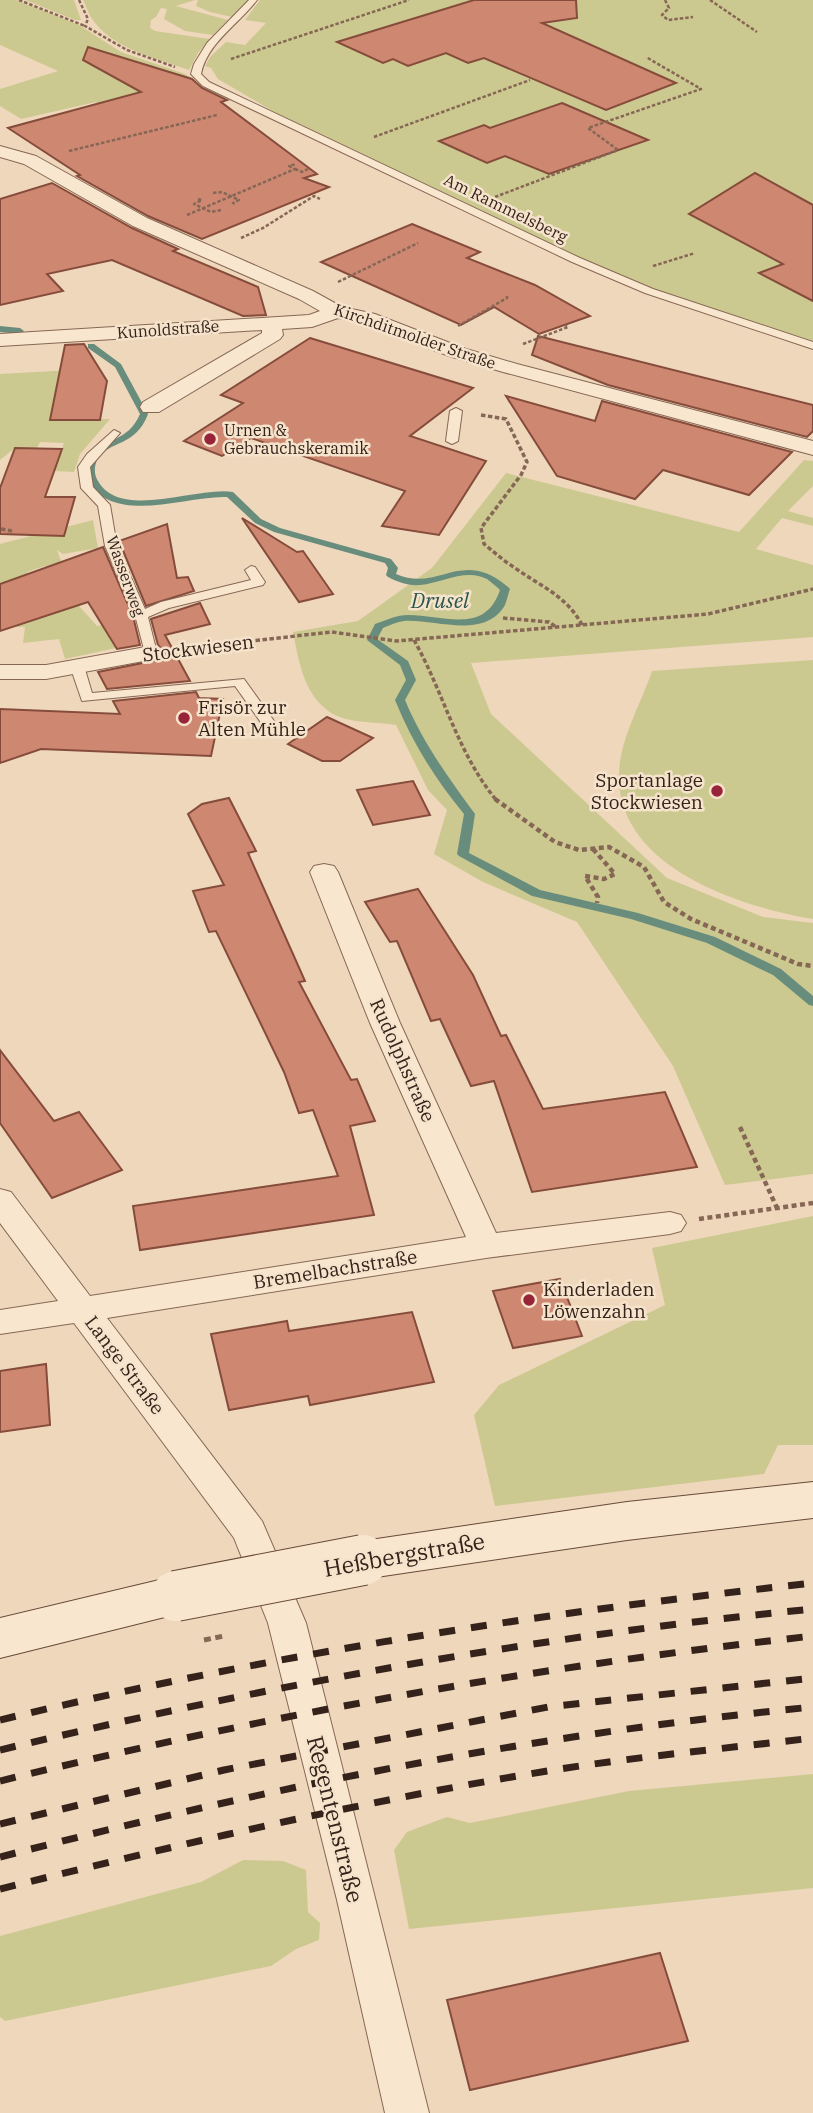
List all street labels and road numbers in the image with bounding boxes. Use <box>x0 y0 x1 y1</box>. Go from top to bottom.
street label: Am Rammelsberg <box>441 169 571 247</box>
street label: Kirchditmolder Straße <box>331 299 499 373</box>
street label: Kunoldstraße <box>116 315 220 343</box>
street label: Wasserweg <box>102 533 150 619</box>
street label: Stockwiesen <box>141 629 255 667</box>
street label: Rudolphstraße <box>365 994 441 1126</box>
street label: Bremelbachstraße <box>251 1244 419 1294</box>
street label: Lange Straße <box>80 1311 170 1419</box>
street label: Heßbergstraße <box>321 1525 487 1583</box>
street label: Regentenstraße <box>301 1732 371 1906</box>

